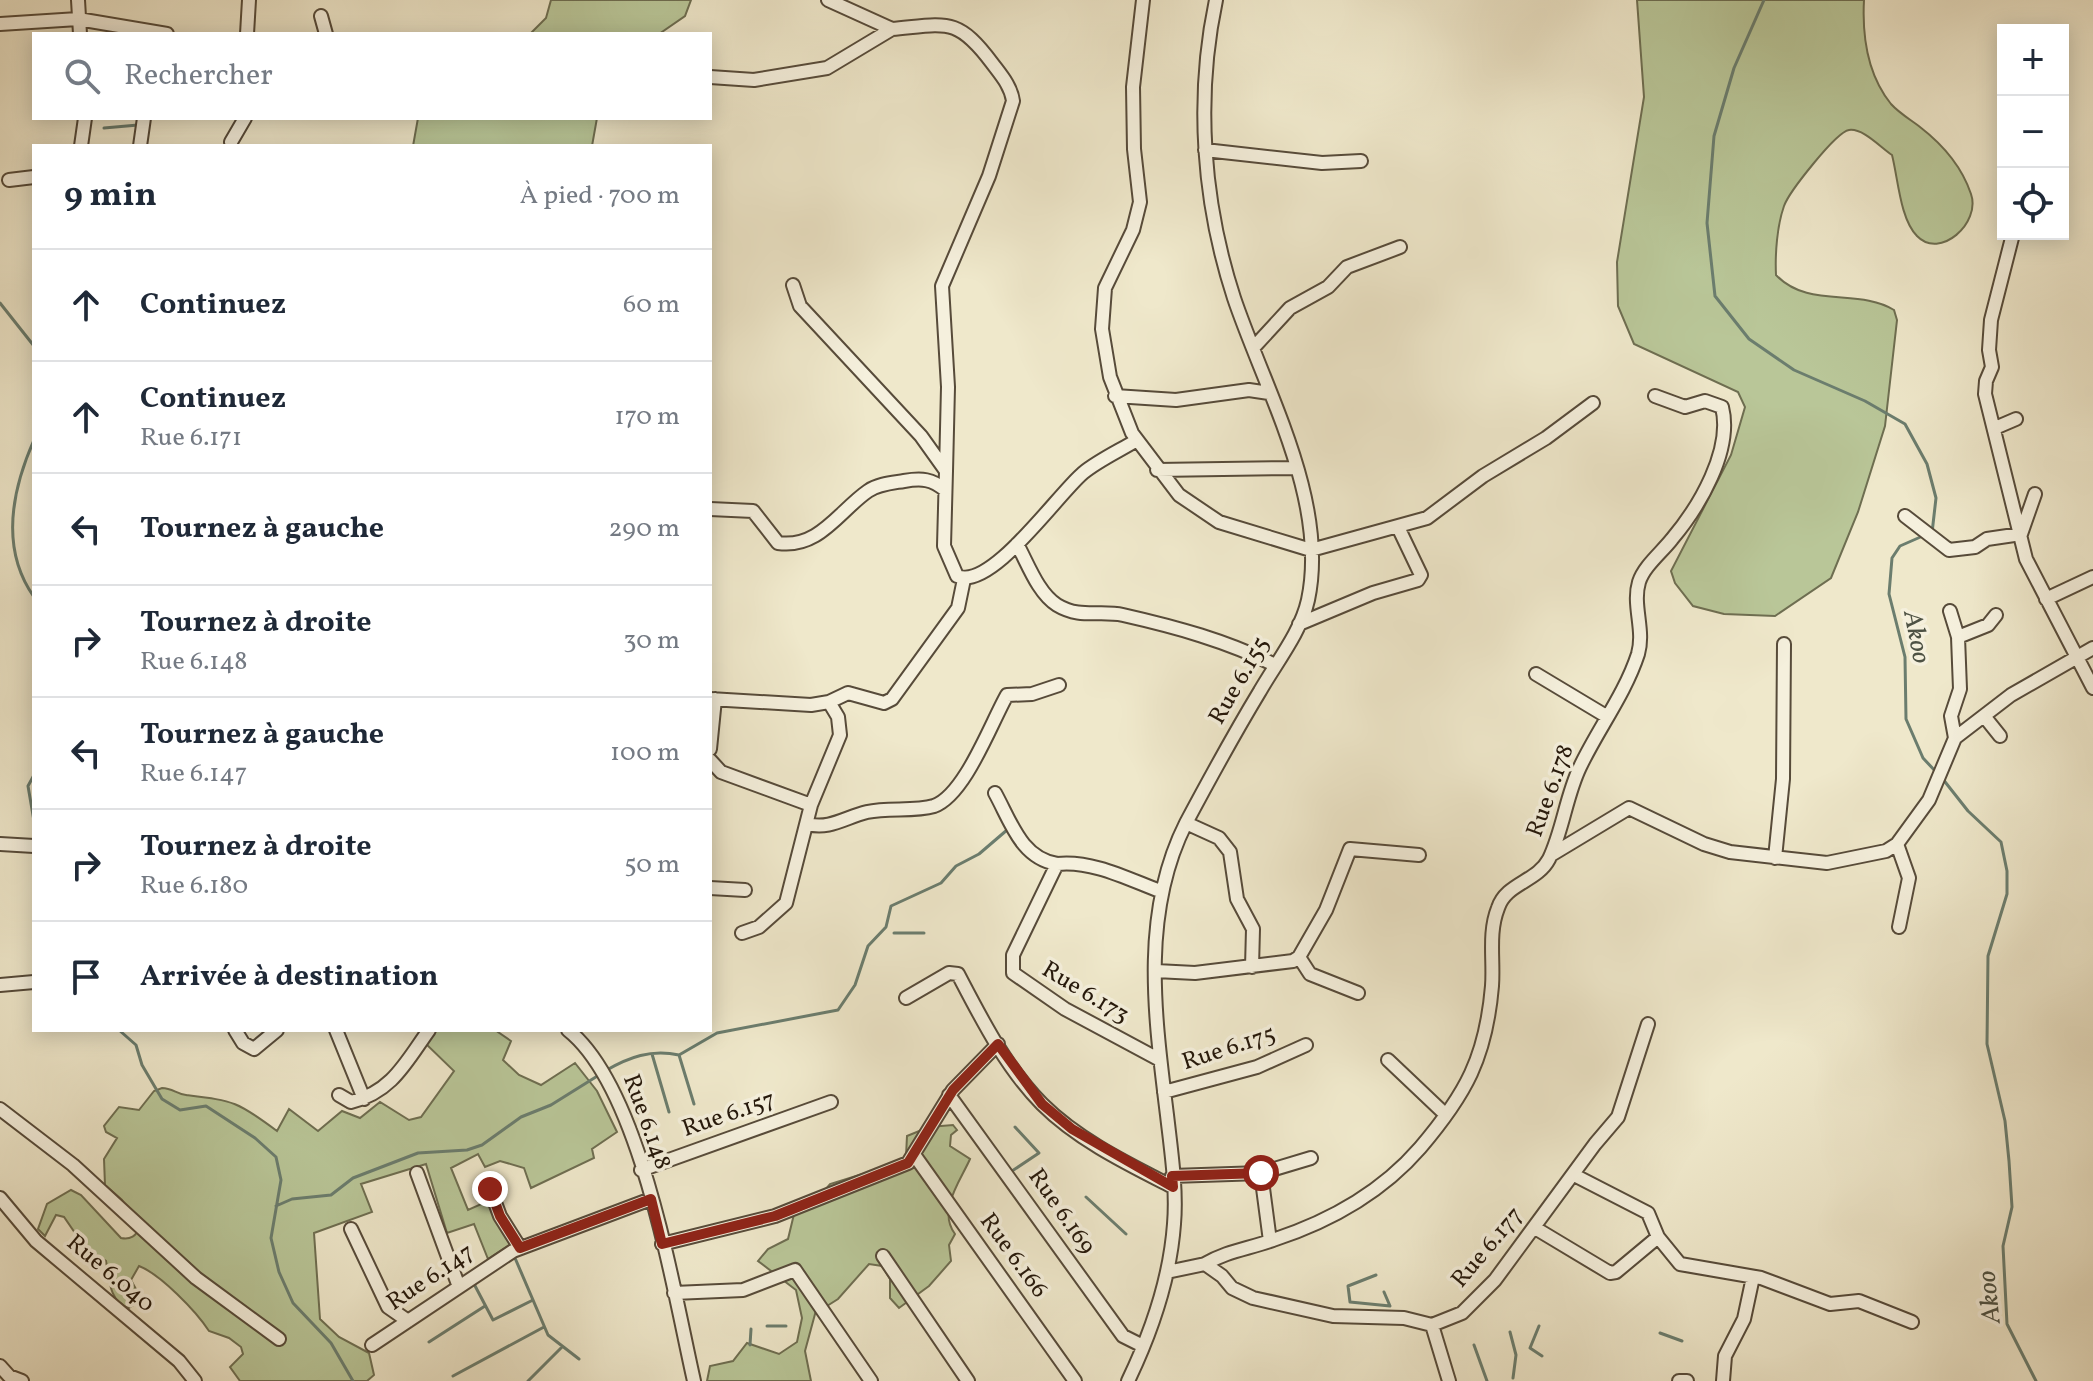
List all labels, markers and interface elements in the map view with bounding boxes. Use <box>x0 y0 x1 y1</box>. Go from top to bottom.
map controls <box>1997 24 2069 240</box>
button: + <box>1997 24 2069 96</box>
search box <box>32 32 712 120</box>
icon: search <box>60 54 104 98</box>
text: Rechercher <box>124 55 273 97</box>
button: − <box>1997 96 2069 168</box>
button: locate <box>1997 168 2069 240</box>
text: 9 min <box>64 173 157 220</box>
text: À pied · 700 m <box>520 178 680 214</box>
icon: ahead <box>64 283 108 327</box>
text: Continuez <box>140 284 286 326</box>
text: 60 m <box>623 287 680 323</box>
text: Continuez <box>140 378 286 420</box>
icon: ahead <box>64 395 108 439</box>
text: 170 m <box>615 399 680 435</box>
text: Rue 6.171 <box>140 420 242 456</box>
icon: left <box>64 507 108 551</box>
text: Tournez à gauche <box>140 508 384 550</box>
text: 290 m <box>608 511 680 547</box>
text: Tournez à droite <box>140 602 372 644</box>
water label: Akoo <box>1893 607 1939 667</box>
icon: right <box>64 619 108 663</box>
text: 30 m <box>623 623 680 659</box>
street label: Rue 6.155 <box>1201 631 1279 731</box>
text: Rue 6.148 <box>140 644 248 680</box>
text: Tournez à gauche <box>140 714 384 756</box>
icon: left <box>64 731 108 775</box>
text: 100 m <box>610 735 680 771</box>
street label: Rue 6.178 <box>1519 740 1583 842</box>
text: Rue 6.147 <box>140 756 247 792</box>
text: Tournez à droite <box>140 826 372 868</box>
icon: right <box>64 843 108 887</box>
text: 50 m <box>624 847 680 883</box>
text: Rue 6.180 <box>140 868 248 904</box>
street label: Rue 6.173 <box>1035 954 1135 1032</box>
icon: arrive <box>64 955 108 999</box>
text: Arrivée à destination <box>140 956 439 998</box>
street label: Rue 6.175 <box>1178 1018 1280 1080</box>
street label: Rue 6.148 <box>613 1070 679 1174</box>
street label: Rue 6.157 <box>678 1083 780 1147</box>
route start <box>1243 1155 1279 1191</box>
street label: Rue 6.169 <box>1019 1162 1103 1262</box>
route end <box>472 1171 508 1207</box>
street label: Rue 6.177 <box>1444 1200 1532 1296</box>
street label: Rue 6.166 <box>971 1207 1055 1305</box>
street label: Rue 6.040 <box>58 1227 162 1321</box>
street label: Rue 6.147 <box>380 1236 482 1320</box>
water label: Akoo <box>1969 1269 2011 1326</box>

